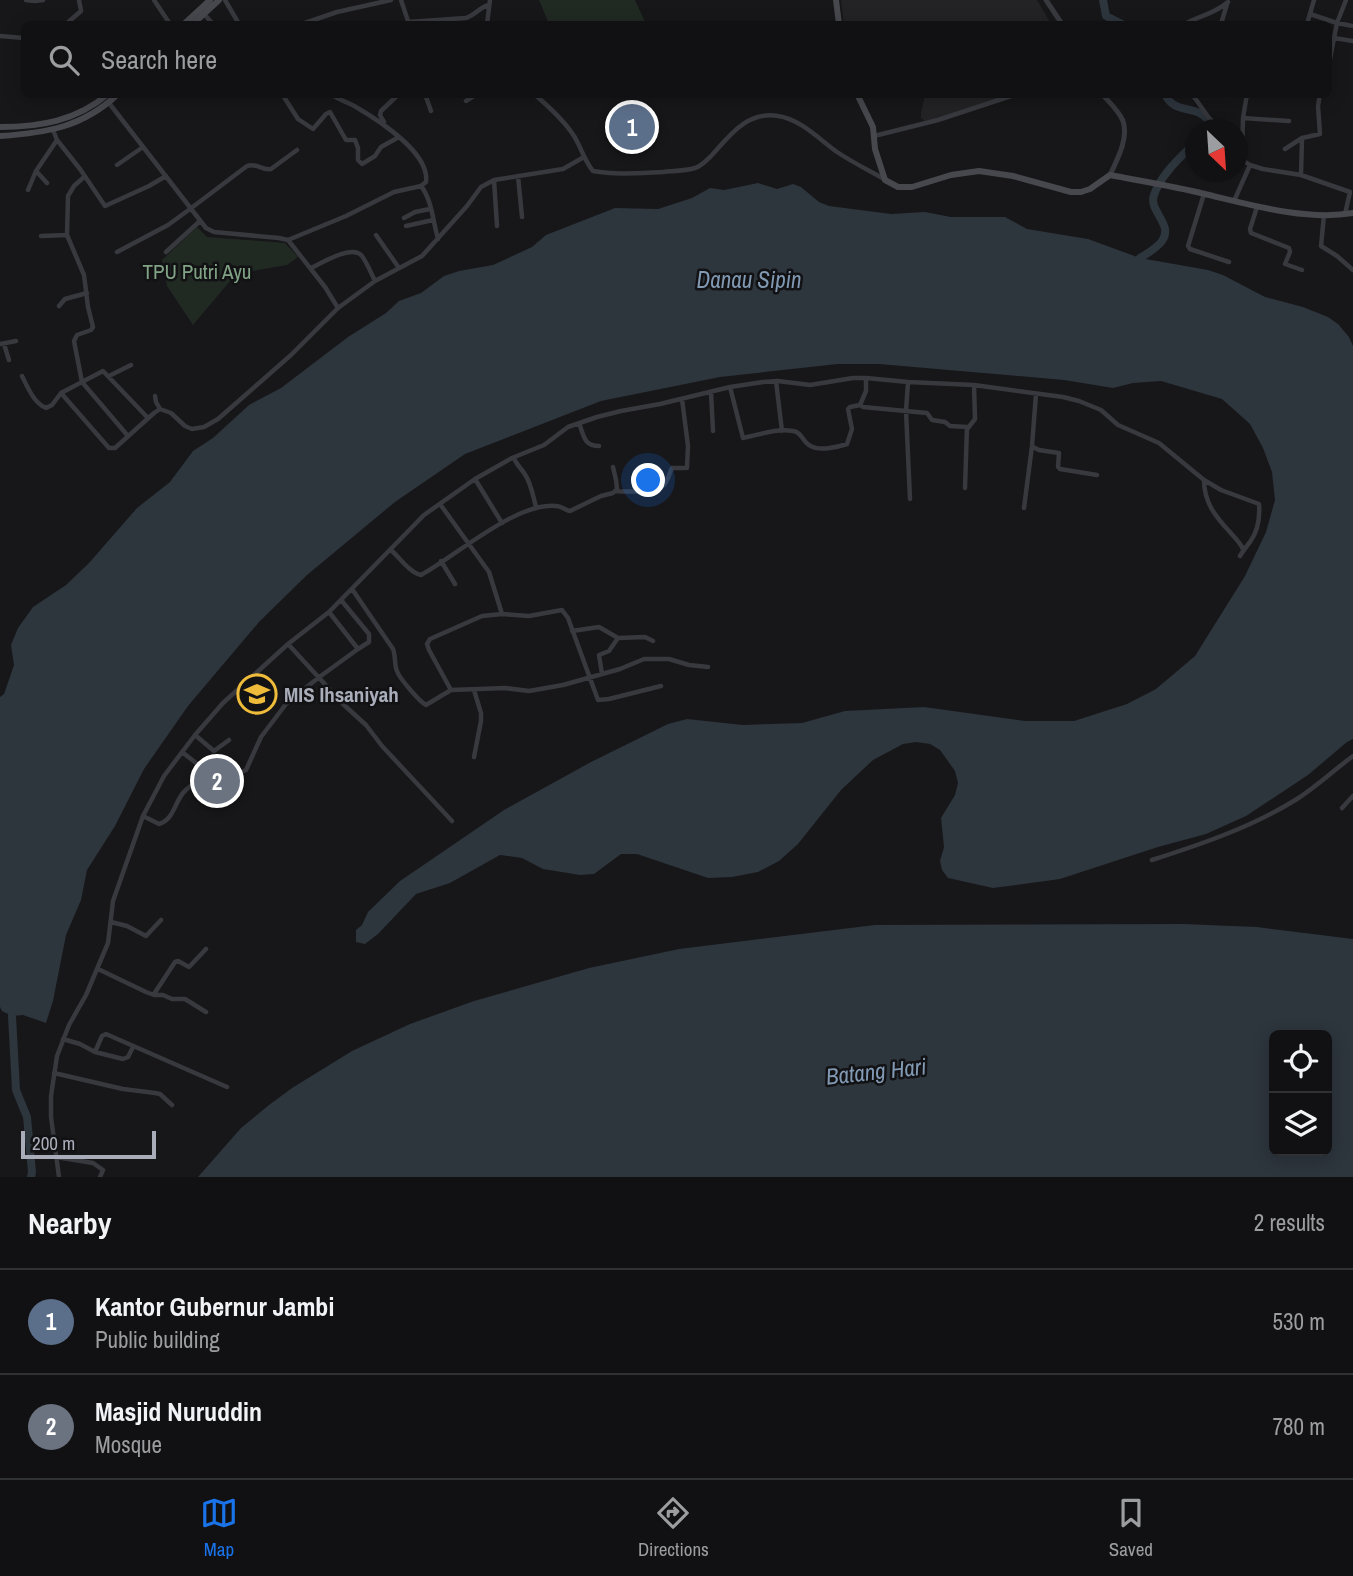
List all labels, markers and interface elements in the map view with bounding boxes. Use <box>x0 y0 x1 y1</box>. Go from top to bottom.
search box <box>21 21 1332 98</box>
icon: search <box>45 41 83 79</box>
text: Search here <box>101 42 217 77</box>
pin: 1 <box>609 101 655 153</box>
north arrow <box>1185 119 1248 182</box>
park label: TPU Putri Ayu <box>143 257 251 286</box>
water label: Danau Sipin <box>697 264 801 295</box>
your location <box>631 463 665 497</box>
school or university icon: MIS Ihsaniyah <box>236 673 278 715</box>
place label: MIS Ihsaniyah <box>284 680 399 709</box>
pin: 2 <box>194 755 240 807</box>
map controls <box>1269 1030 1332 1156</box>
button: locate <box>1269 1030 1332 1093</box>
water label: Batang Hari <box>824 1050 928 1092</box>
button: layers <box>1269 1093 1332 1156</box>
scale bar <box>21 1128 156 1160</box>
text: 200 m <box>32 1130 75 1156</box>
text: Nearby <box>28 1203 111 1243</box>
text: 2 results <box>1254 1207 1325 1238</box>
text: Kantor Gubernur Jambi <box>95 1289 334 1324</box>
text: 1 <box>46 1306 56 1337</box>
text: 530 m <box>1273 1306 1325 1337</box>
text: Public building <box>95 1324 220 1355</box>
text: Masjid Nuruddin <box>95 1394 262 1429</box>
text: 2 <box>46 1411 56 1442</box>
text: 780 m <box>1273 1411 1325 1442</box>
text: Mosque <box>95 1429 162 1460</box>
tab: Map <box>200 1494 238 1562</box>
tab: Directions <box>638 1494 709 1562</box>
tab: Saved <box>1109 1494 1153 1562</box>

